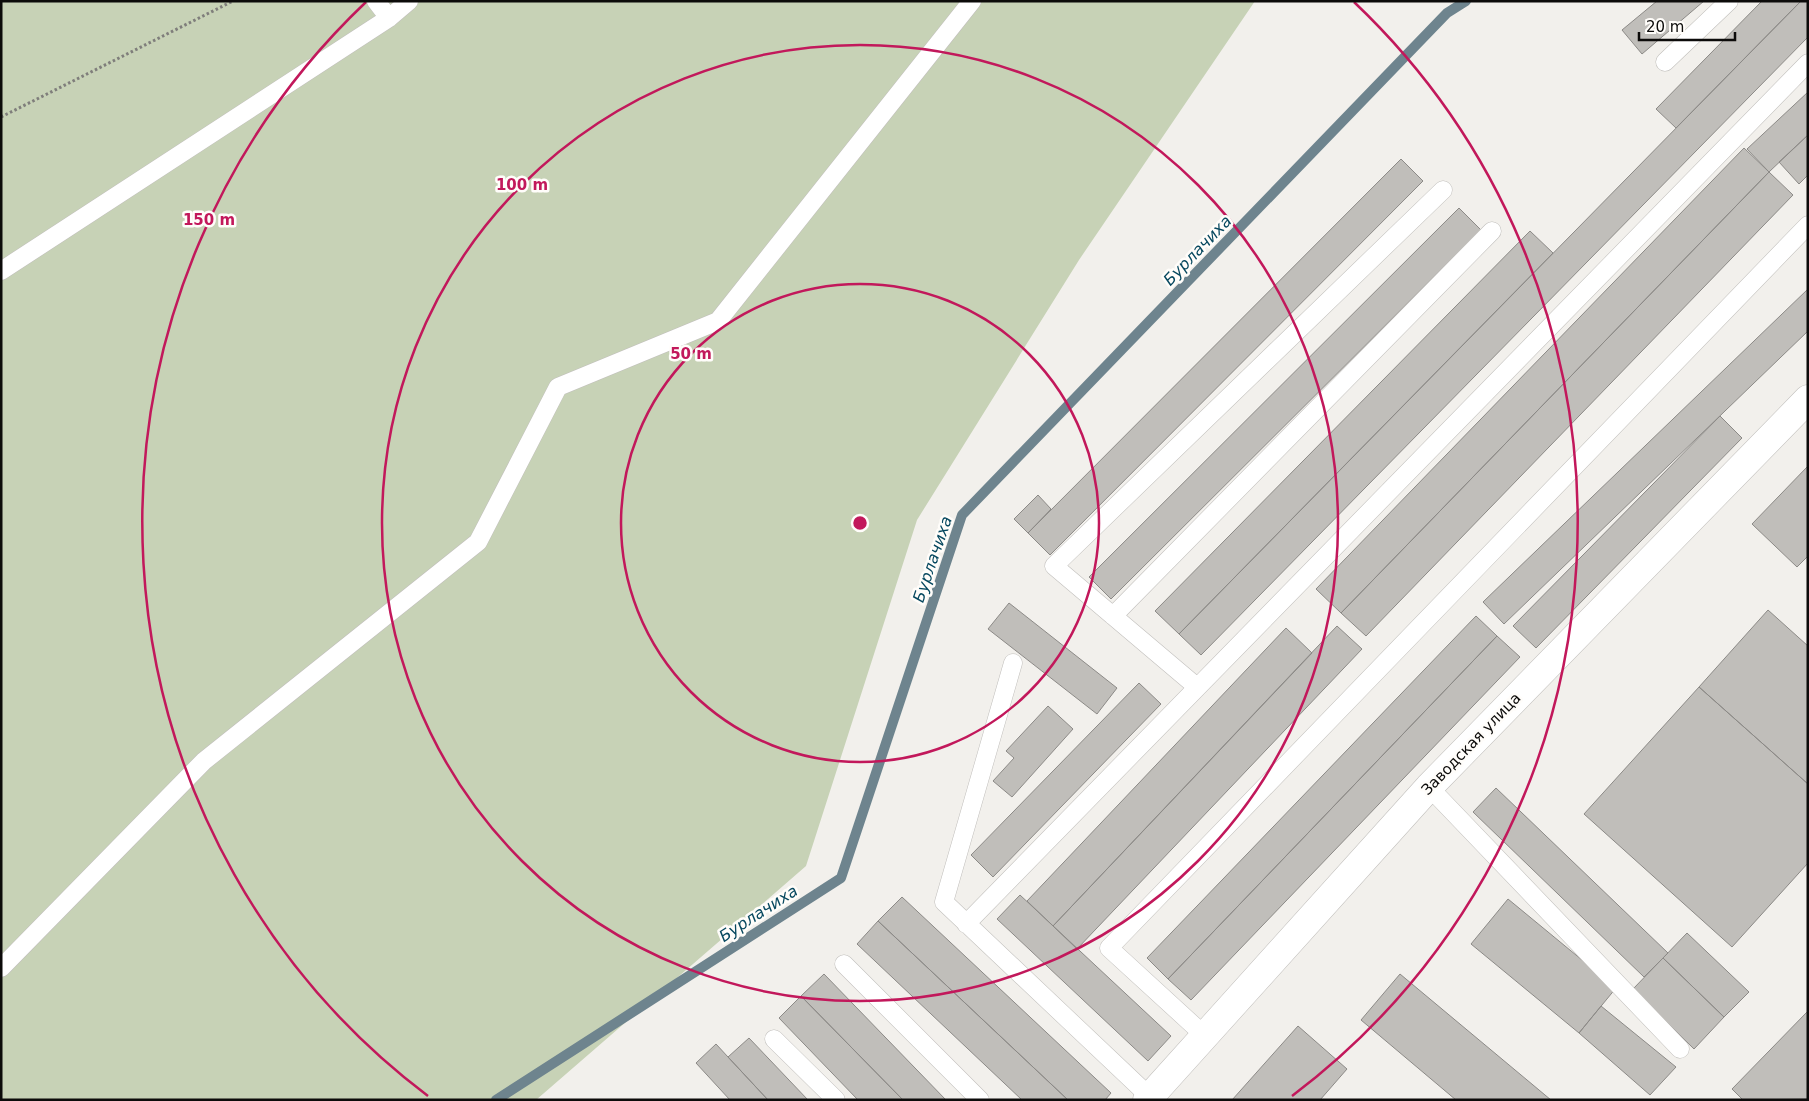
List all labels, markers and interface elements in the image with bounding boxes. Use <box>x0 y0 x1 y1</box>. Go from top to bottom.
scale bar <box>1639 10 1735 42</box>
text: 20 m <box>1646 18 1684 36</box>
text: 100 m <box>496 176 548 194</box>
text: 150 m <box>183 211 235 229</box>
water label: Бурлачиха <box>1159 211 1235 289</box>
text: 50 m <box>670 345 712 363</box>
centre of rings <box>851 514 869 532</box>
water label: Бурлачиха <box>909 514 956 605</box>
street label: Заводская улица <box>1418 689 1524 799</box>
water label: Бурлачиха <box>715 881 801 946</box>

